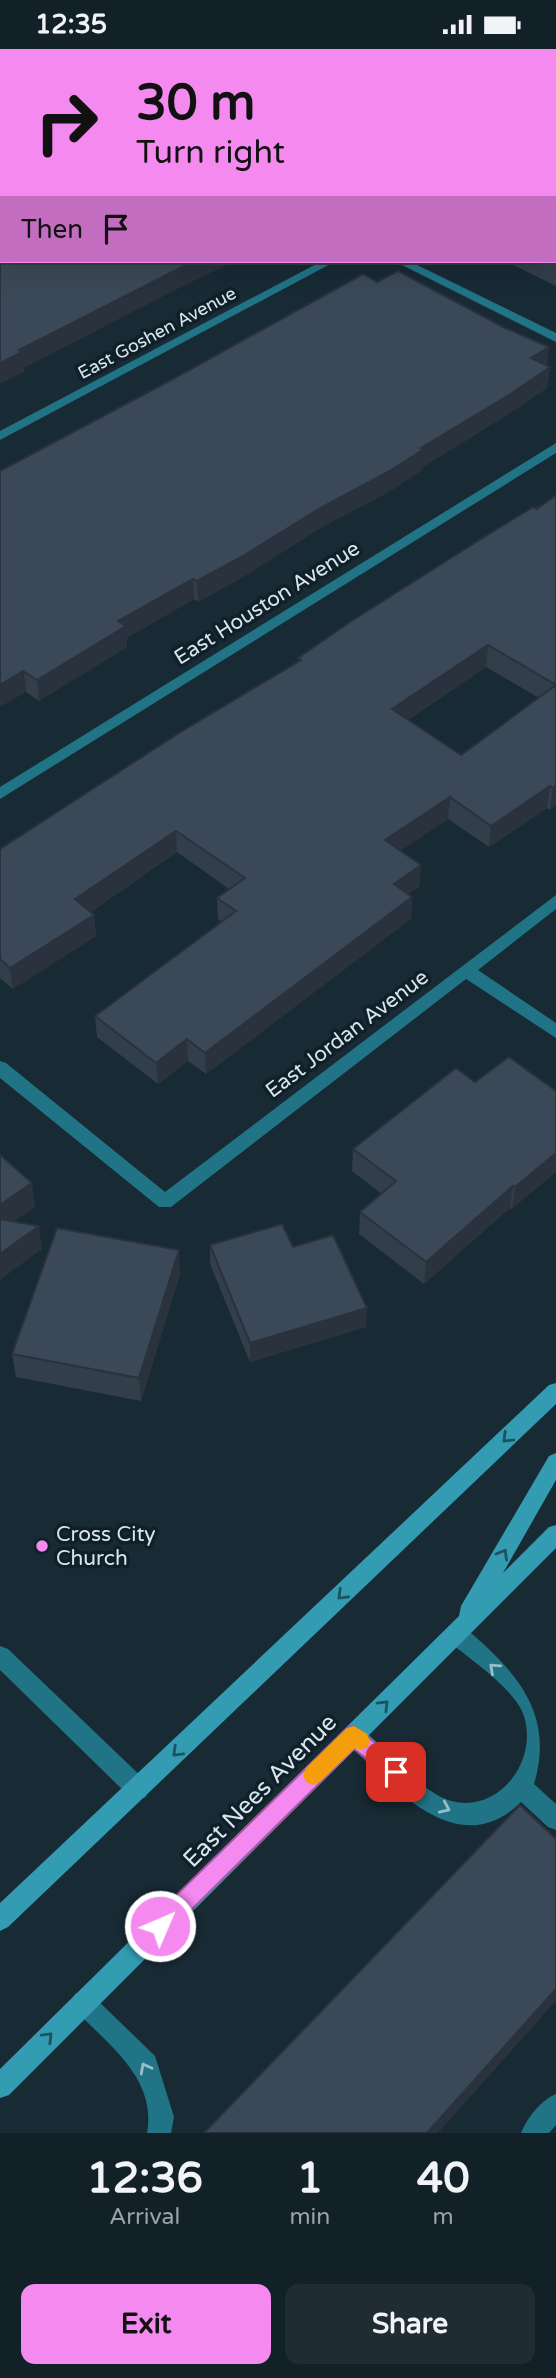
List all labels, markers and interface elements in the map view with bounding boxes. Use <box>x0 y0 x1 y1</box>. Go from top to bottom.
text: 12:35 <box>35 9 107 40</box>
text: 30 m <box>136 74 255 133</box>
icon: right <box>21 77 112 168</box>
text: Turn right <box>136 134 285 172</box>
icon: arrive <box>97 210 135 248</box>
text: Then <box>21 214 83 245</box>
street label: East Goshen Avenue <box>74 282 240 384</box>
street label: East Houston Avenue <box>170 536 364 670</box>
street label: East Jordan Avenue <box>261 965 433 1103</box>
one-way arrow <box>502 1429 515 1442</box>
place label: Cross City Church <box>56 1522 156 1571</box>
marker: Cross City Church <box>34 1538 50 1554</box>
one-way arrow <box>494 1548 507 1561</box>
one-way arrow <box>337 1586 350 1599</box>
one-way arrow <box>489 1664 502 1676</box>
one-way arrow <box>376 1701 389 1714</box>
street label: East Nees Avenue <box>177 1708 343 1874</box>
pin <box>366 1742 426 1802</box>
one-way arrow <box>172 1743 185 1756</box>
icon: arrive <box>377 1753 415 1791</box>
one-way arrow <box>438 1800 450 1814</box>
position arrow <box>123 1889 197 1963</box>
one-way arrow <box>39 2032 52 2045</box>
one-way arrow <box>140 2063 153 2076</box>
text: 12:36 <box>86 2153 203 2204</box>
text: 1 <box>297 2153 323 2204</box>
text: 40 <box>417 2153 470 2204</box>
text: Arrival <box>109 2203 180 2231</box>
text: min <box>289 2203 330 2231</box>
text: m <box>433 2203 454 2231</box>
button: Exit <box>21 2284 271 2364</box>
button: Share <box>285 2284 535 2364</box>

